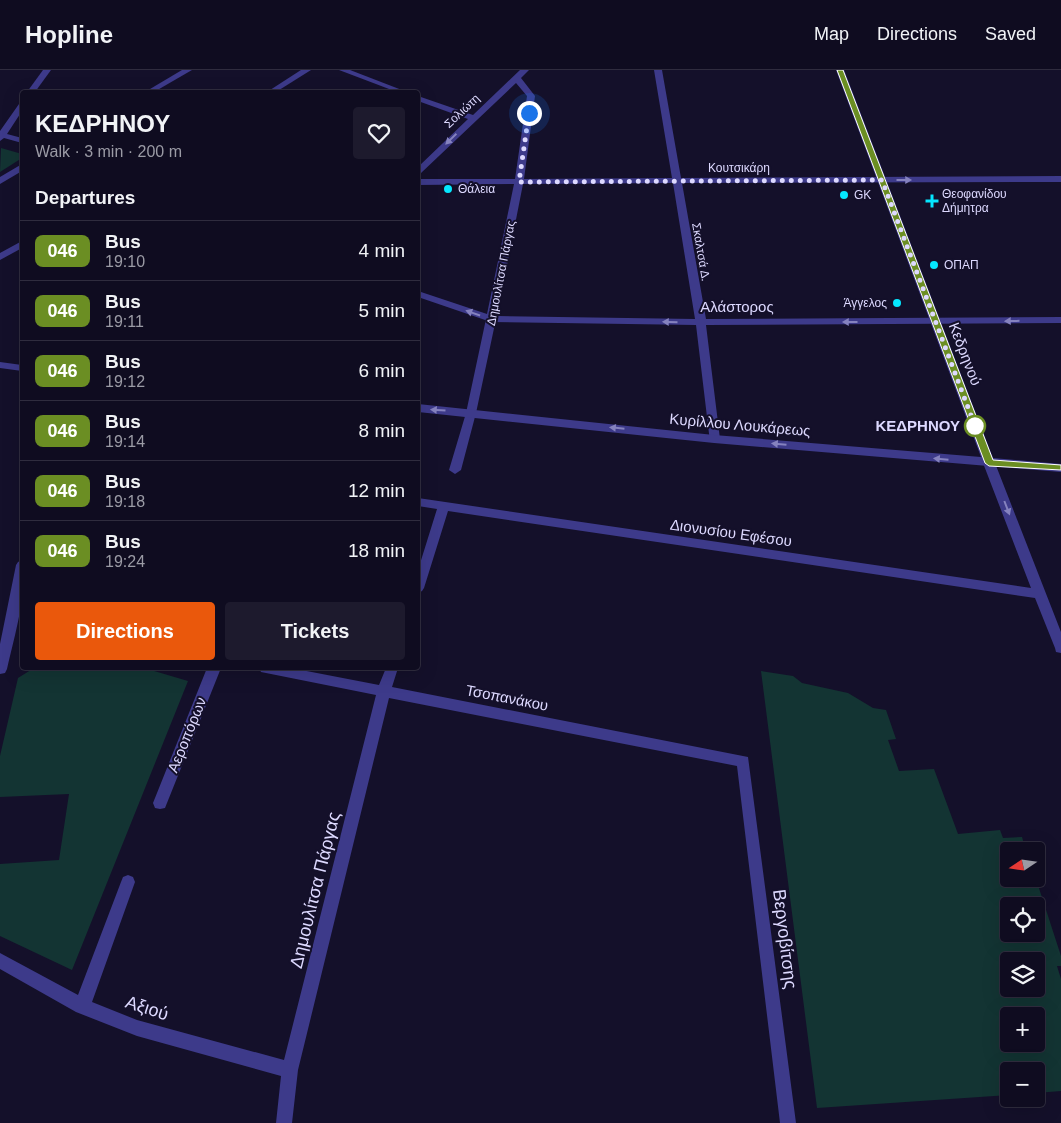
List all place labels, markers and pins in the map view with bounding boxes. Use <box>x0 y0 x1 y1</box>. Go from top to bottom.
place label: Θάλεια <box>458 182 495 196</box>
marker: Θάλεια <box>442 183 454 195</box>
place label: Θεοφανίδου Δήμητρα <box>942 187 1007 215</box>
place label: GK <box>854 188 871 202</box>
marker: GK <box>838 189 850 201</box>
marker: Θεοφανίδου Δήμητρα <box>926 195 938 207</box>
place label: ΟΠΑΠ <box>944 258 979 272</box>
marker: ΟΠΑΠ <box>928 259 940 271</box>
place label: Άγγελος <box>844 296 887 310</box>
marker: Άγγελος <box>891 297 903 309</box>
marker: ΚΕΔΡΗΝΟΥ <box>964 415 986 437</box>
place label: ΚΕΔΡΗΝΟΥ <box>875 417 960 434</box>

